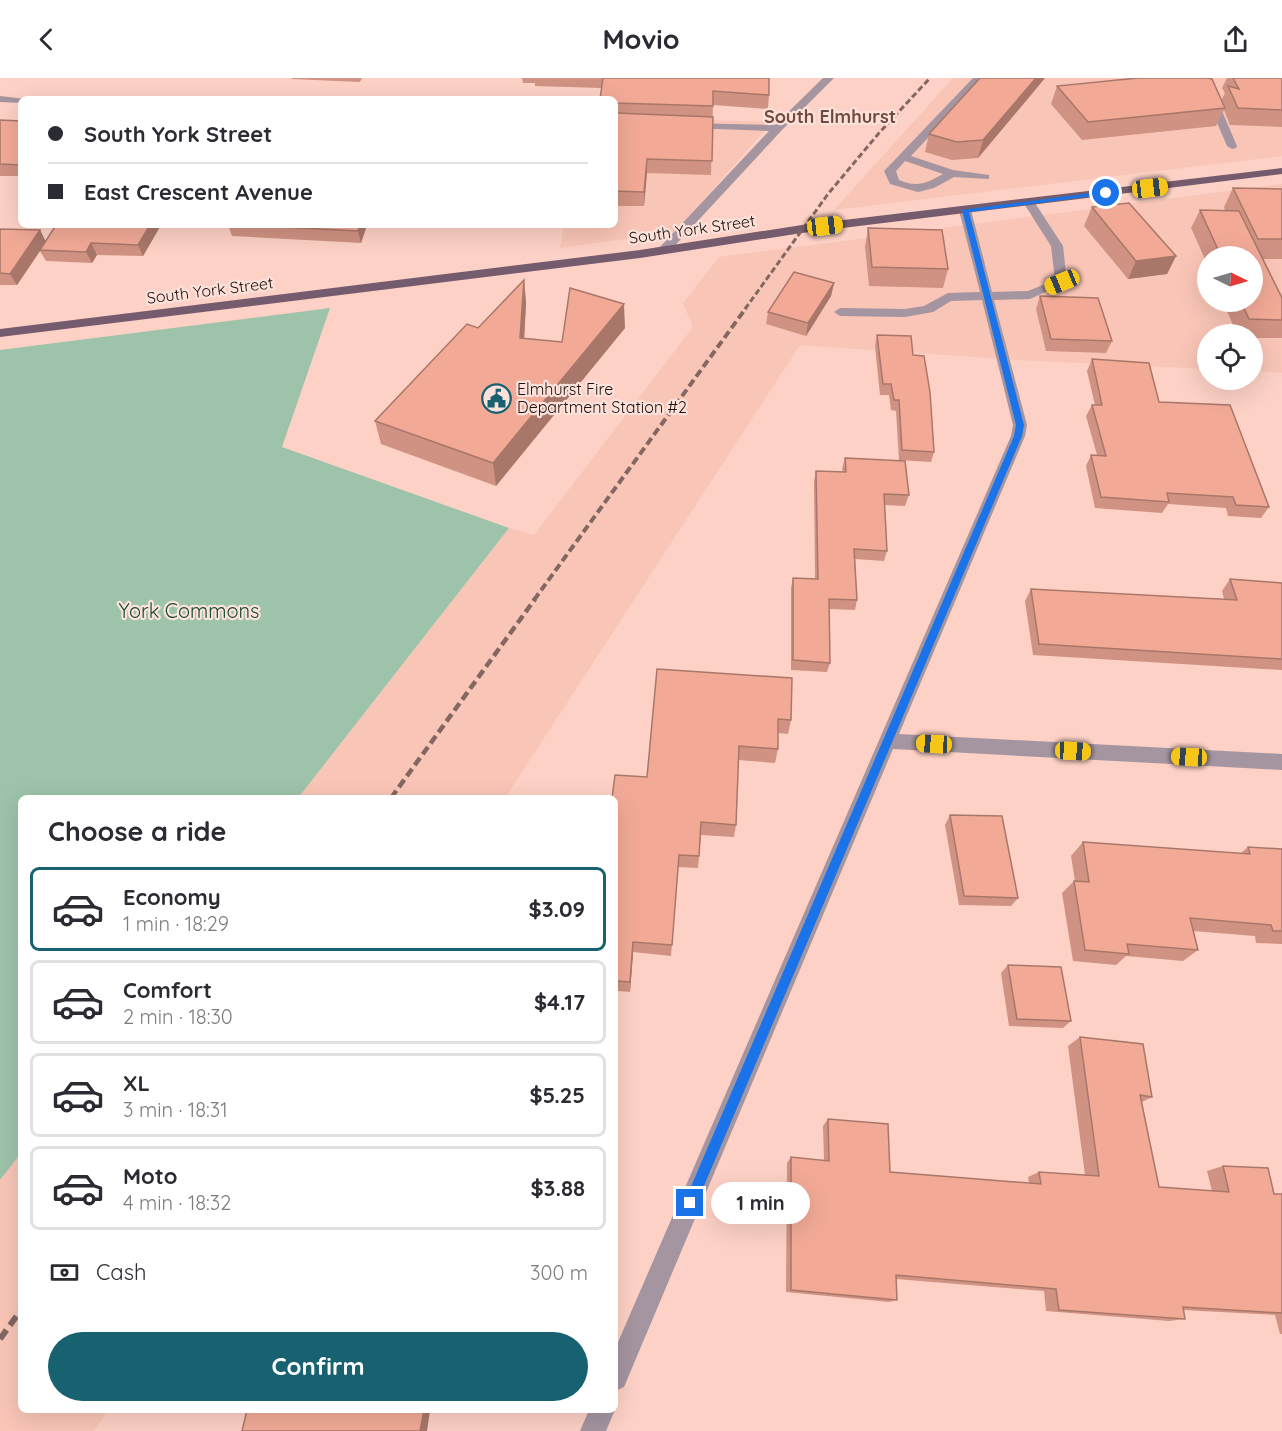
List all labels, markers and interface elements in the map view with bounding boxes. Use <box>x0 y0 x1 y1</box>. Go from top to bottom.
text: Movio <box>602 22 680 56</box>
icon: back <box>30 23 63 56</box>
icon: share <box>1219 23 1252 56</box>
district label: South Elmhurst <box>764 105 896 128</box>
text: South York Street <box>84 120 272 148</box>
car <box>1131 177 1169 199</box>
text: East Crescent Avenue <box>84 178 313 206</box>
route start <box>1092 179 1119 206</box>
street label: South York Street <box>628 210 756 248</box>
car <box>806 215 844 237</box>
north arrow <box>1197 246 1263 312</box>
map controls <box>1197 246 1263 390</box>
car <box>1042 267 1082 297</box>
street label: South York Street <box>146 272 274 308</box>
button: locate <box>1197 324 1263 390</box>
place label: Elmhurst Fire Department Station #2 <box>517 379 687 417</box>
public building icon: Elmhurst Fire Department Station #2 <box>480 382 512 414</box>
park label: York Commons <box>119 598 259 623</box>
car <box>916 734 952 754</box>
car <box>1055 741 1091 761</box>
car <box>1171 747 1207 767</box>
text: Choose a ride <box>48 814 226 848</box>
icon: car <box>51 882 105 936</box>
text: Economy <box>123 883 221 911</box>
text: $3.09 <box>529 895 585 923</box>
text: 1 min · 18:29 <box>123 911 229 936</box>
icon: car <box>51 975 105 1029</box>
text: Comfort <box>123 976 212 1004</box>
text: $4.17 <box>534 988 585 1016</box>
text: 2 min · 18:30 <box>123 1004 233 1029</box>
icon: car <box>51 1068 105 1122</box>
text: XL <box>123 1069 150 1097</box>
text: $5.25 <box>529 1081 585 1109</box>
text: 3 min · 18:31 <box>123 1097 228 1122</box>
icon: car <box>51 1161 105 1215</box>
text: Moto <box>123 1162 177 1190</box>
text: $3.88 <box>530 1174 585 1202</box>
callout: 1 min <box>711 1182 810 1224</box>
route end <box>676 1189 703 1216</box>
text: 4 min · 18:32 <box>123 1190 231 1215</box>
text: 1 min <box>736 1190 785 1215</box>
icon: cash <box>48 1256 81 1289</box>
text: Cash <box>96 1258 147 1286</box>
text: 300 m <box>530 1260 588 1285</box>
button: Confirm <box>48 1332 588 1401</box>

